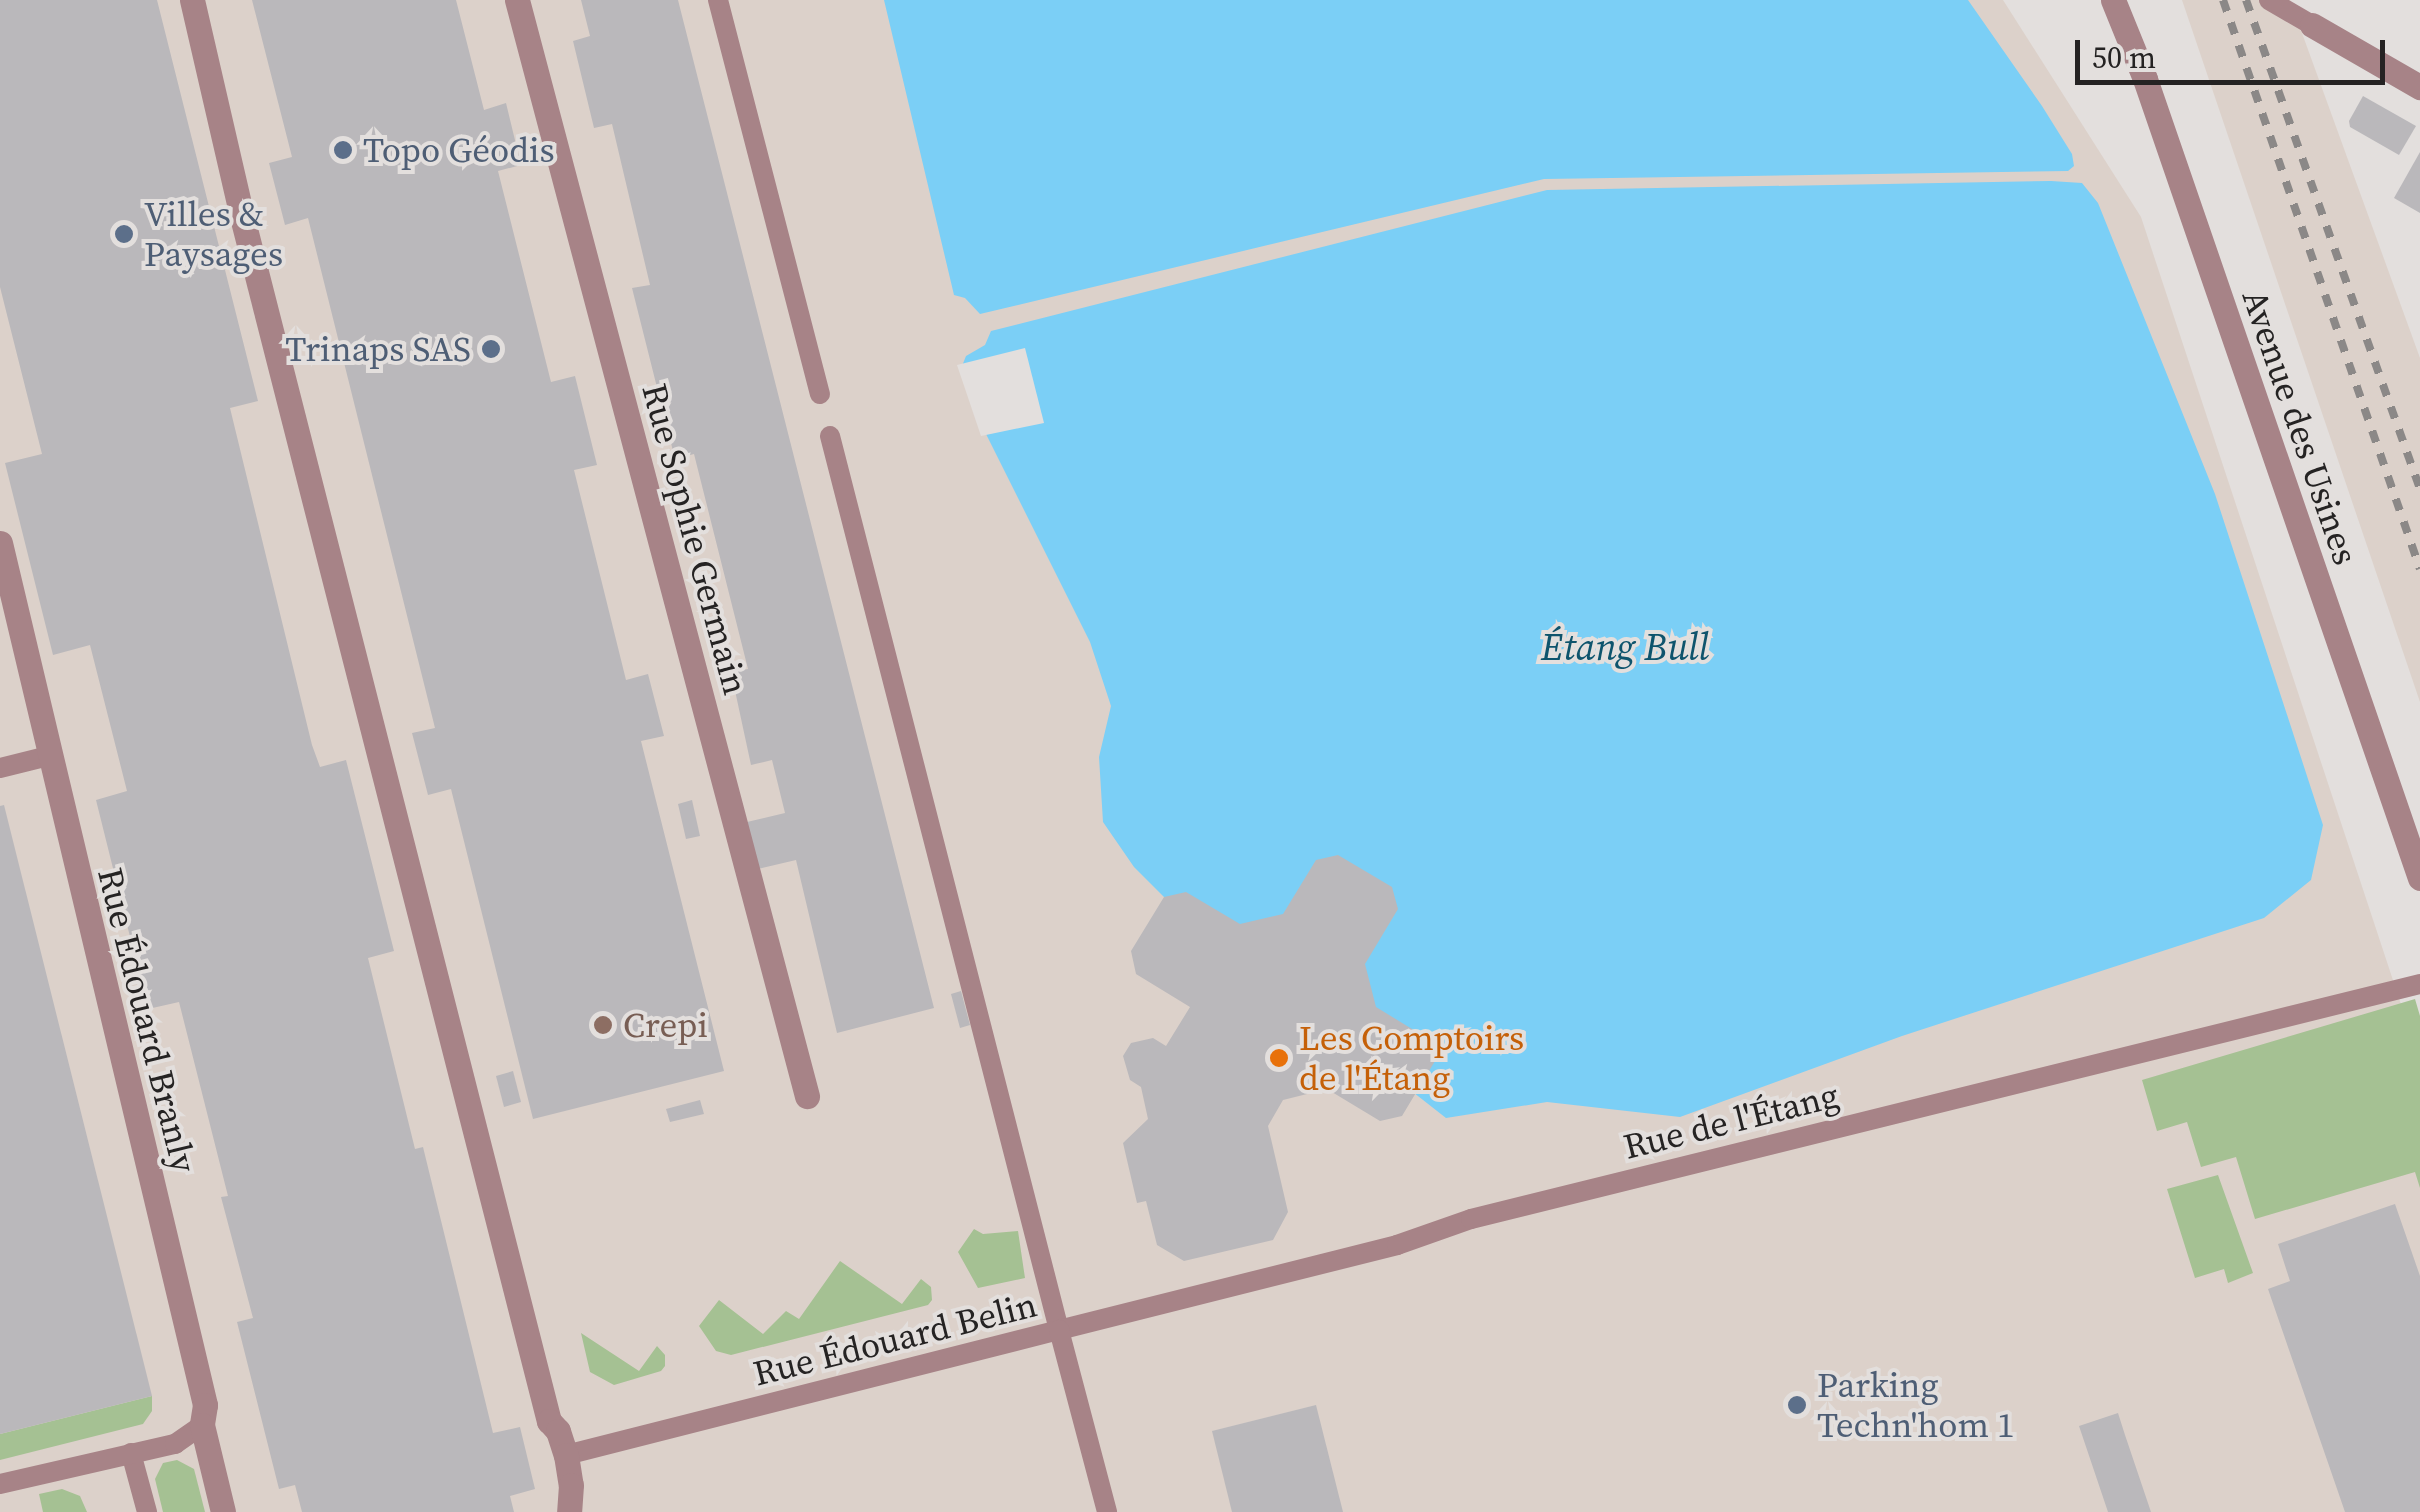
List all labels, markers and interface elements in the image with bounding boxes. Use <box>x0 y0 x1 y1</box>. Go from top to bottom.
scale bar <box>2080 20 2390 82</box>
text: 50 m <box>2092 37 2156 78</box>
place label: Topo Géodis <box>363 129 555 171</box>
marker: Topo Géodis <box>332 139 354 161</box>
place label: Villes & Paysages <box>144 193 283 275</box>
marker: Villes & Paysages <box>113 223 135 245</box>
street label: Avenue des Usines <box>2233 284 2367 570</box>
place label: Trinaps SAS <box>285 328 471 370</box>
marker: Trinaps SAS <box>480 338 502 360</box>
street label: Rue Sophie Germain <box>633 379 757 699</box>
water label: Étang Bull <box>1541 625 1709 671</box>
street label: Rue Édouard Branly <box>89 864 205 1176</box>
place label: Crepi <box>623 1004 708 1046</box>
marker: Crepi <box>592 1014 614 1036</box>
place label: Les Comptoirs de l'Étang <box>1299 1017 1524 1099</box>
marker: Les Comptoirs de l'Étang <box>1268 1047 1290 1069</box>
street label: Rue de l'Étang <box>1619 1074 1843 1168</box>
street label: Rue Édouard Belin <box>749 1284 1041 1394</box>
place label: Parking Techn'hom 1 <box>1817 1364 2015 1446</box>
marker: Parking Techn'hom 1 <box>1786 1394 1808 1416</box>

